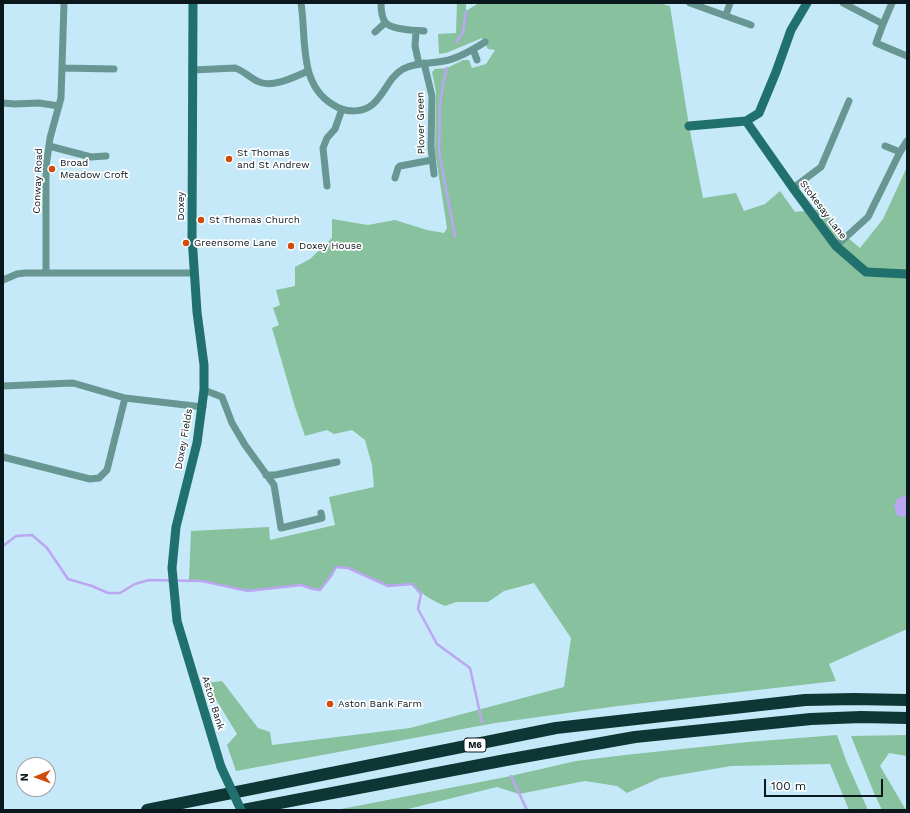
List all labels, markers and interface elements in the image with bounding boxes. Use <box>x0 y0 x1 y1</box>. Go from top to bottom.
street label: Plover Green <box>414 92 428 154</box>
place label: St Thomas and St Andrew <box>237 147 310 170</box>
street label: Conway Road <box>31 148 45 214</box>
marker: St Thomas and St Andrew <box>224 154 234 164</box>
place label: Broad Meadow Croft <box>60 157 128 180</box>
marker: Broad Meadow Croft <box>47 164 57 174</box>
street label: Stokesay Lane <box>797 178 849 242</box>
street label: Doxey <box>175 192 187 220</box>
place label: St Thomas Church <box>209 214 300 226</box>
marker: St Thomas Church <box>196 215 206 225</box>
place label: Greensome Lane <box>194 237 276 249</box>
marker: Greensome Lane <box>181 238 191 248</box>
place label: Doxey House <box>299 240 362 252</box>
marker: Doxey House <box>286 241 296 251</box>
street label: Doxey Fields <box>173 408 195 470</box>
street label: Aston Bank <box>199 675 227 731</box>
place label: Aston Bank Farm <box>338 698 422 710</box>
marker: Aston Bank Farm <box>325 699 335 709</box>
road number: M6 <box>464 738 486 752</box>
north arrow <box>16 757 56 797</box>
scale bar <box>766 771 885 797</box>
text: N <box>18 773 31 781</box>
text: 100 m <box>771 779 806 793</box>

